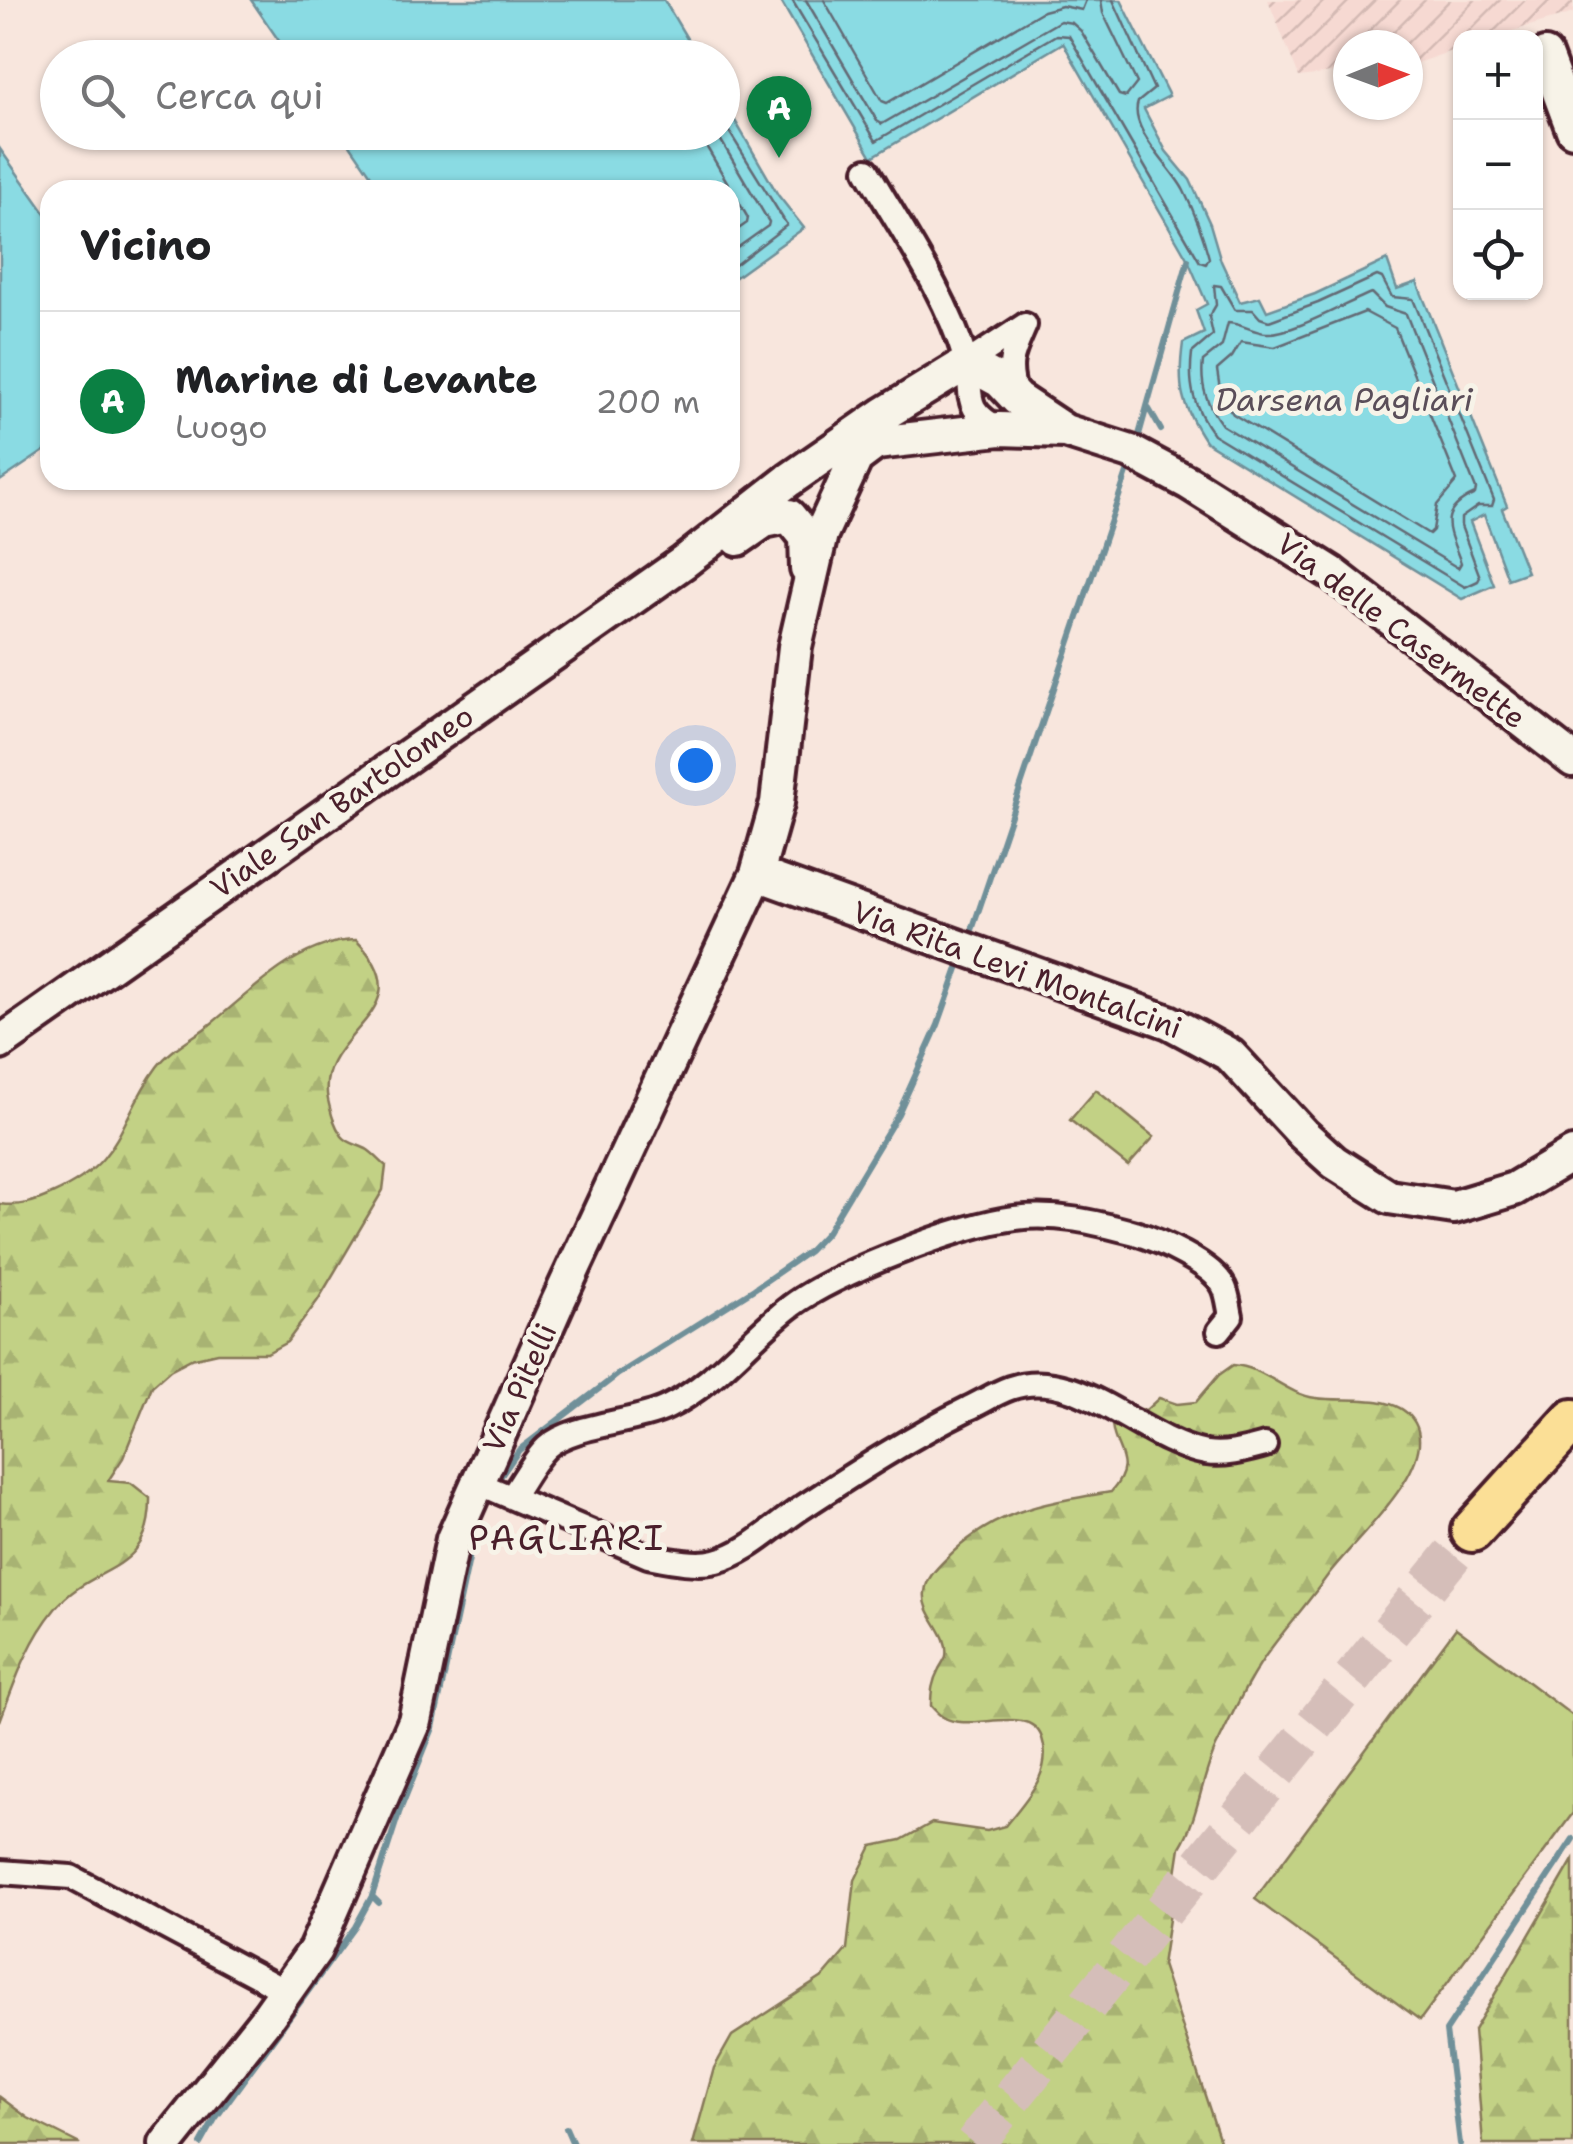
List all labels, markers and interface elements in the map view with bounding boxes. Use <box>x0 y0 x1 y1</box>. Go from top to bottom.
north arrow <box>1333 30 1423 120</box>
map controls <box>1453 30 1543 300</box>
button: + <box>1453 30 1543 120</box>
search box <box>40 40 740 150</box>
icon: search <box>75 68 130 123</box>
text: Cerca qui <box>155 70 324 121</box>
pin: A <box>746 76 812 158</box>
button: − <box>1453 120 1543 210</box>
button: locate <box>1453 210 1543 300</box>
text: Vicino <box>80 217 212 273</box>
text: Marine di Levante <box>175 354 538 405</box>
water label: Darsena Pagliari <box>1215 378 1474 421</box>
text: A <box>100 380 125 423</box>
text: 200 m <box>596 380 700 423</box>
text: Luogo <box>175 405 268 448</box>
street label: Via delle Casermette <box>1268 523 1534 738</box>
street label: Viale San Bartolomeo <box>202 695 482 908</box>
your location <box>670 740 721 791</box>
street label: Via Rita Levi Montalcini <box>847 891 1188 1048</box>
street label: Via Pitelli <box>473 1316 566 1459</box>
district label: PAGLIARI <box>468 1514 666 1561</box>

